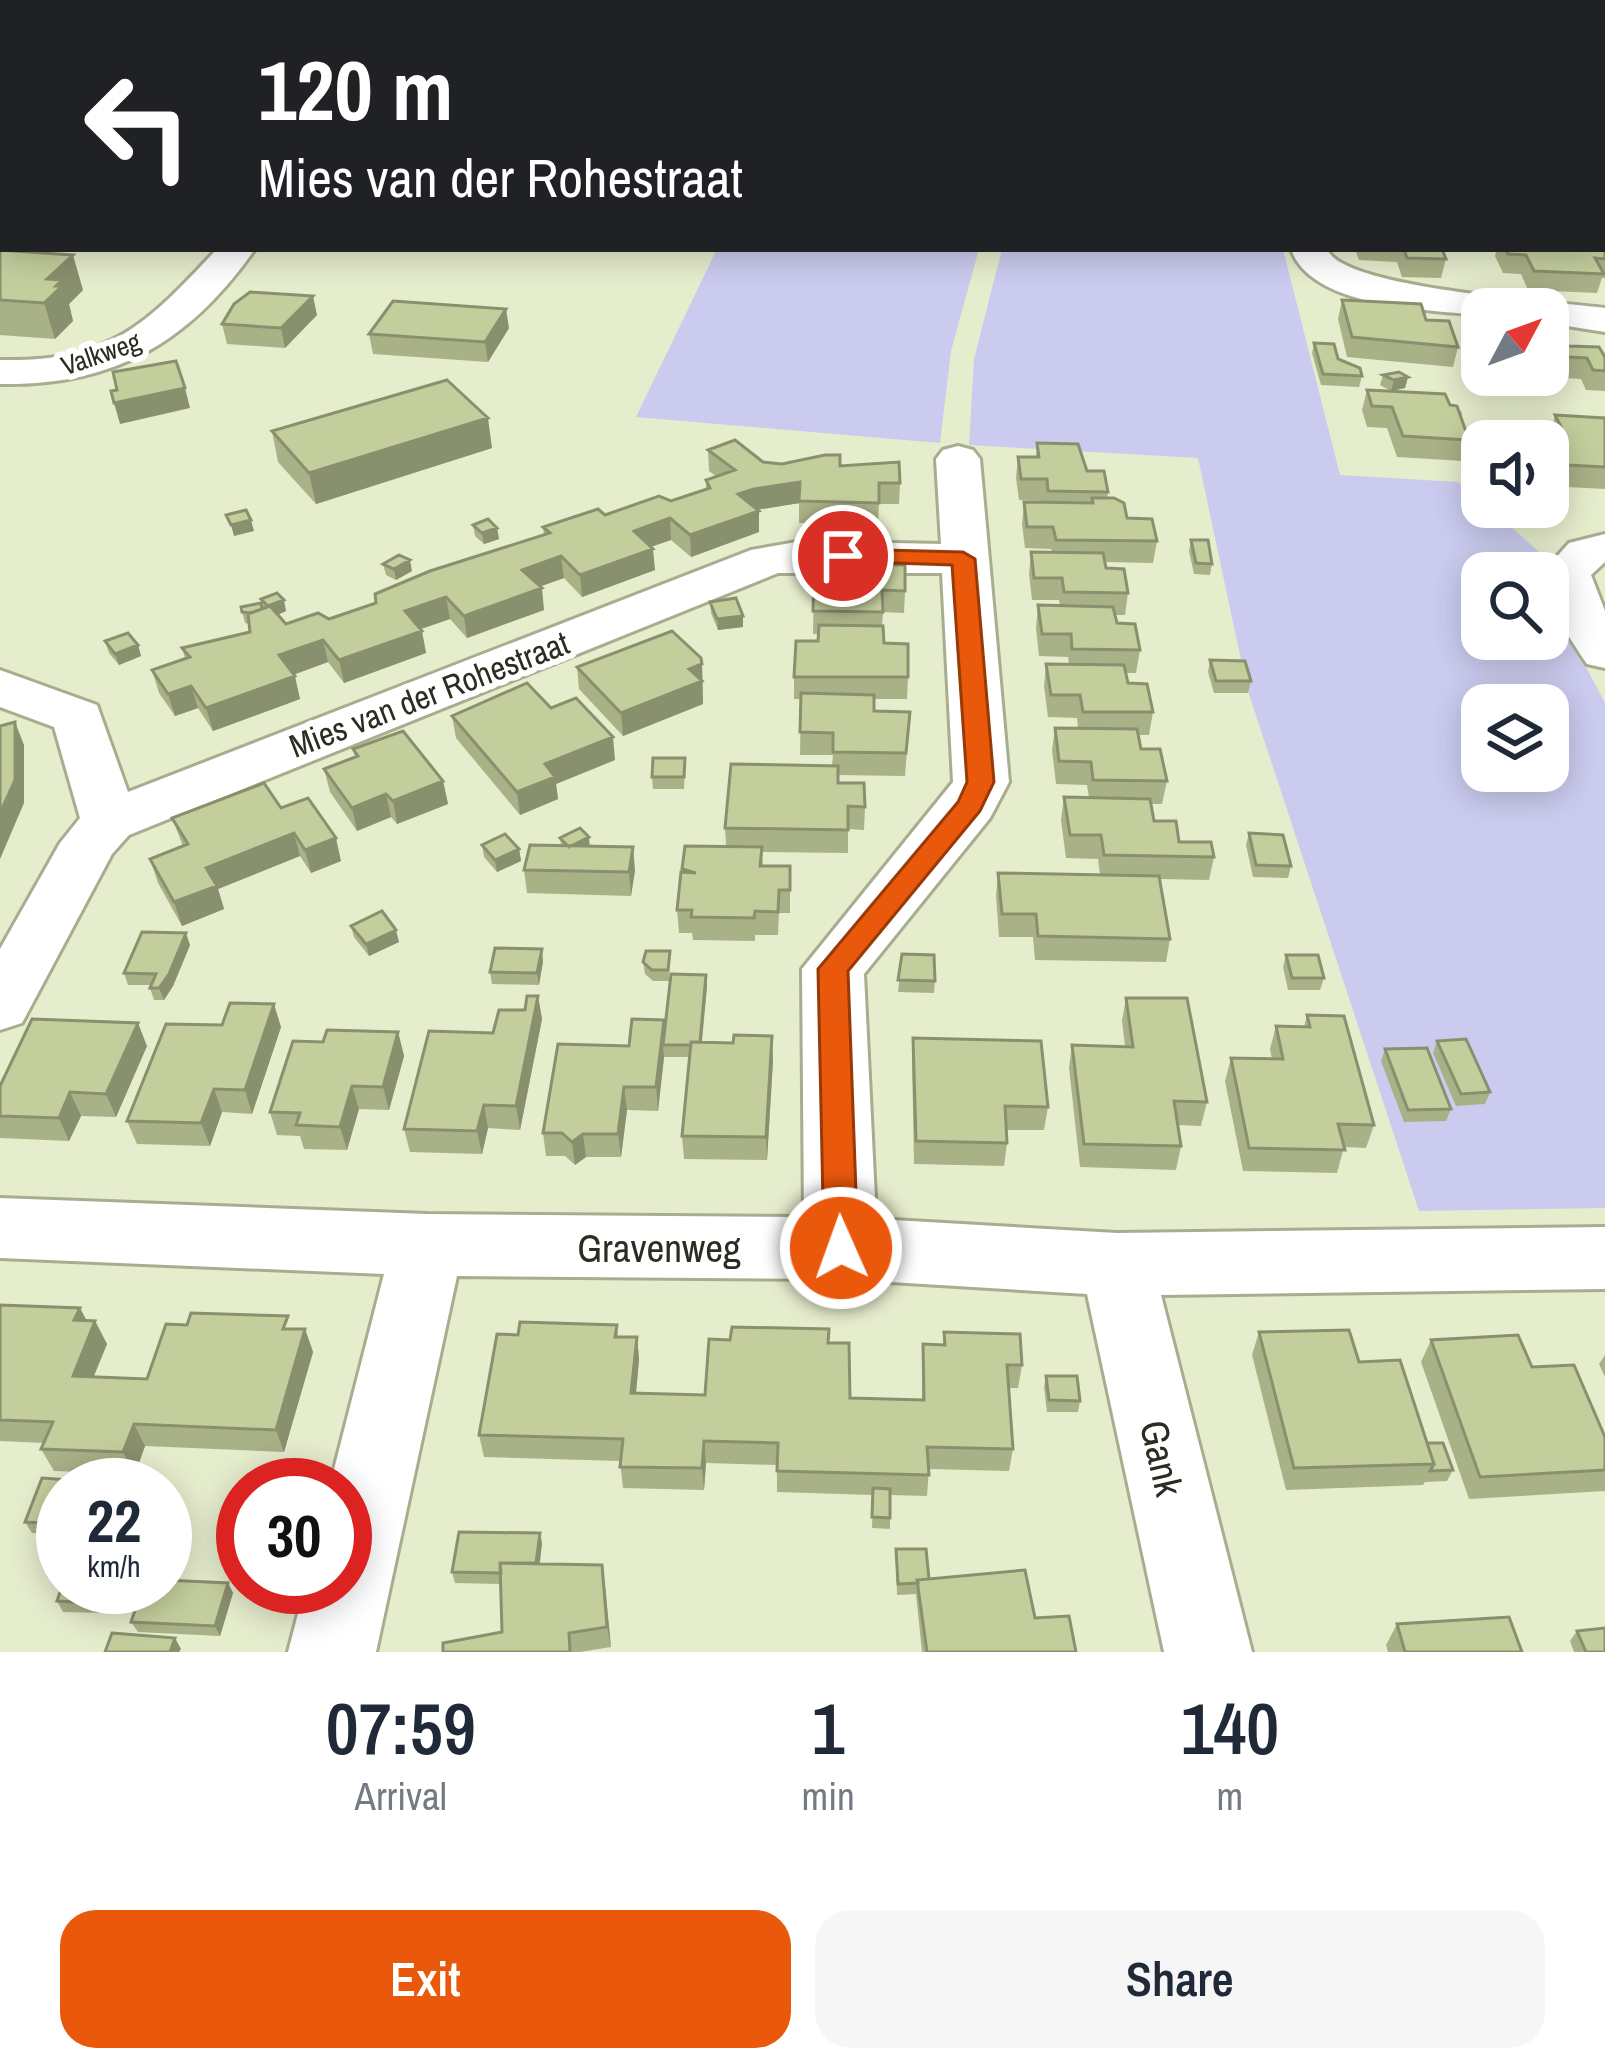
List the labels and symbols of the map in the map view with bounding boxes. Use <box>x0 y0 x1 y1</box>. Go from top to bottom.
north arrow <box>1461 288 1569 396</box>
street label: Valkweg <box>56 322 146 383</box>
pin <box>792 505 894 607</box>
street label: Mies van der Rohestraat <box>283 620 575 768</box>
position arrow <box>778 1185 904 1311</box>
street label: Gravenweg <box>577 1222 741 1274</box>
street label: Gank <box>1128 1415 1196 1502</box>
speed limit sign: 30 <box>216 1458 372 1614</box>

